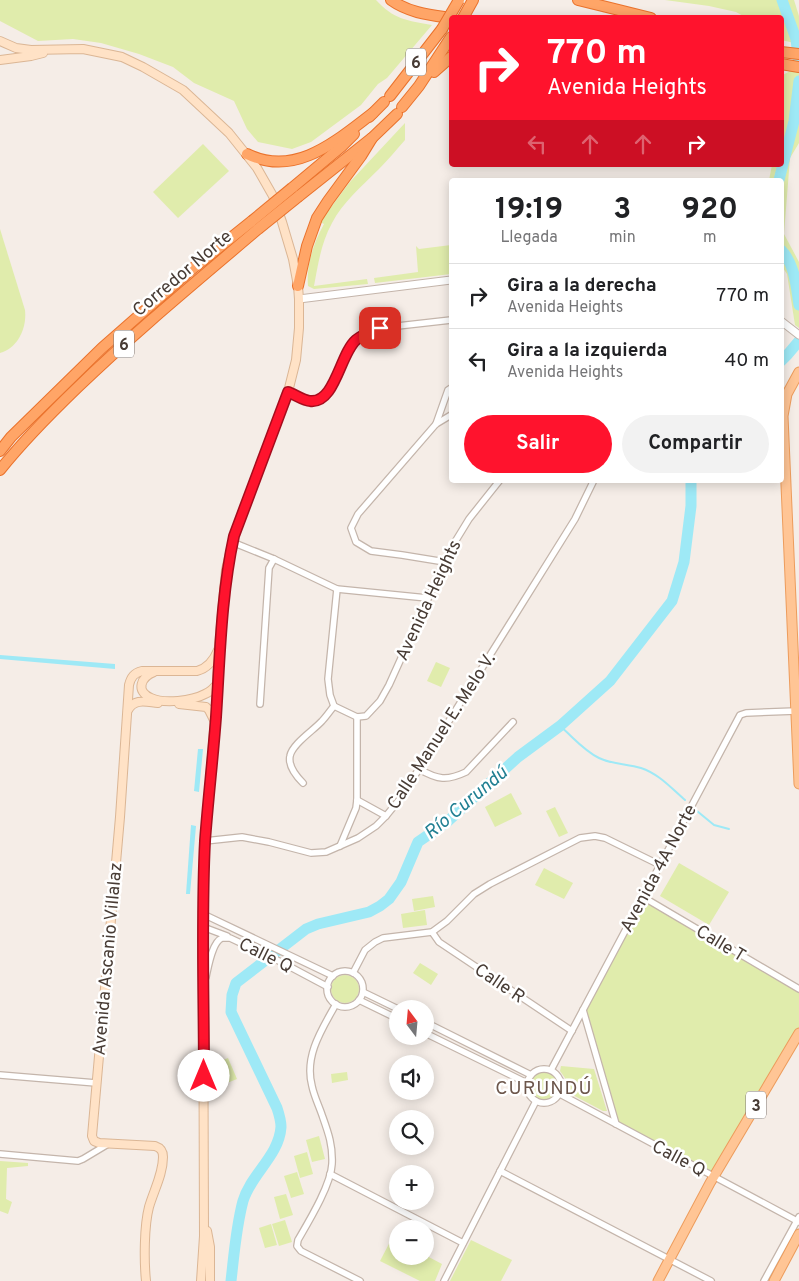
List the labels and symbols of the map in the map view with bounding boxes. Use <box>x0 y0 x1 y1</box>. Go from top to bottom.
road number: 6 <box>406 48 426 76</box>
street label: Corredor Norte <box>129 226 237 322</box>
pin <box>359 307 401 349</box>
road number: 6 <box>114 330 134 358</box>
street label: Avenida Heights <box>391 536 467 665</box>
street label: Calle Manuel E. Melo V. <box>383 649 502 815</box>
water label: Río Curundú <box>420 761 514 845</box>
street label: Avenida 4A Norte <box>616 801 703 937</box>
street label: Avenida Ascanio Villalaz <box>89 862 128 1057</box>
street label: Calle T <box>691 920 749 968</box>
street label: Calle Q <box>234 933 296 979</box>
street label: Calle R <box>469 959 529 1010</box>
north arrow <box>389 1000 434 1045</box>
position arrow <box>177 1049 229 1101</box>
district label: CURUNDÚ <box>495 1076 593 1101</box>
road number: 3 <box>746 1092 766 1118</box>
street label: Calle Q <box>647 1136 709 1183</box>

